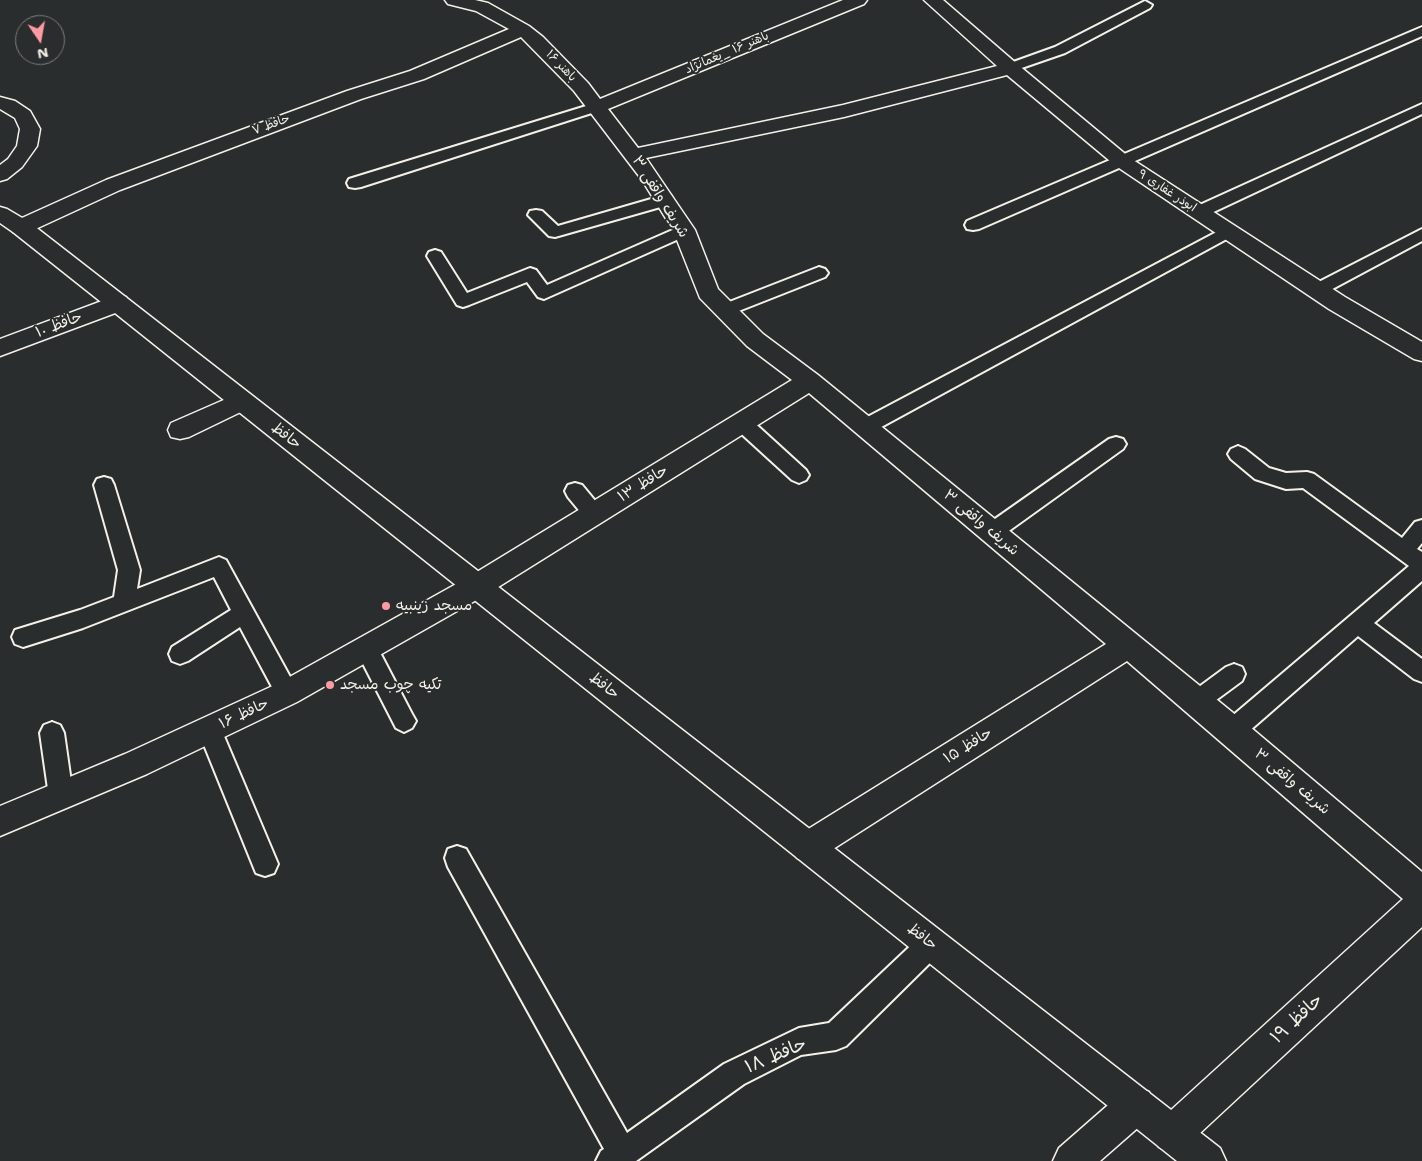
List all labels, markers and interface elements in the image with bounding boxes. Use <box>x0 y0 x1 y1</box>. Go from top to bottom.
north arrow <box>15 15 65 65</box>
street label: باهنر ۱۶ _یغمانژاد <box>683 29 771 77</box>
text: N <box>36 44 50 64</box>
street label: باهنر ۱۶ <box>543 47 579 85</box>
street label: حافظ ۷ <box>250 112 292 138</box>
street label: شریف واقفی ۳ <box>628 153 692 241</box>
street label: ابوذر غفاری ۹ <box>1135 167 1199 215</box>
street label: حافظ ۱۰ <box>33 308 85 342</box>
street label: حافظ <box>267 419 305 453</box>
street label: حافظ ۱۳ <box>615 462 671 506</box>
street label: شریف واقفی ۳ <box>940 486 1022 560</box>
place label: مسجد زینبیه <box>396 597 472 615</box>
marker: مسجد زینبیه <box>380 600 392 612</box>
street label: حافظ <box>585 669 623 703</box>
place label: تکیه چوب مسجد <box>340 676 441 694</box>
marker: تکیه چوب مسجد <box>324 679 336 691</box>
street label: حافظ ۱۶ <box>216 695 272 733</box>
street label: حافظ ۱۵ <box>940 724 996 768</box>
street label: شریف واقفی ۳ <box>1251 745 1333 819</box>
street label: حافظ <box>903 920 941 954</box>
street label: حافظ ۱۹ <box>1266 989 1328 1049</box>
street label: حافظ ۱۸ <box>742 1033 810 1079</box>

